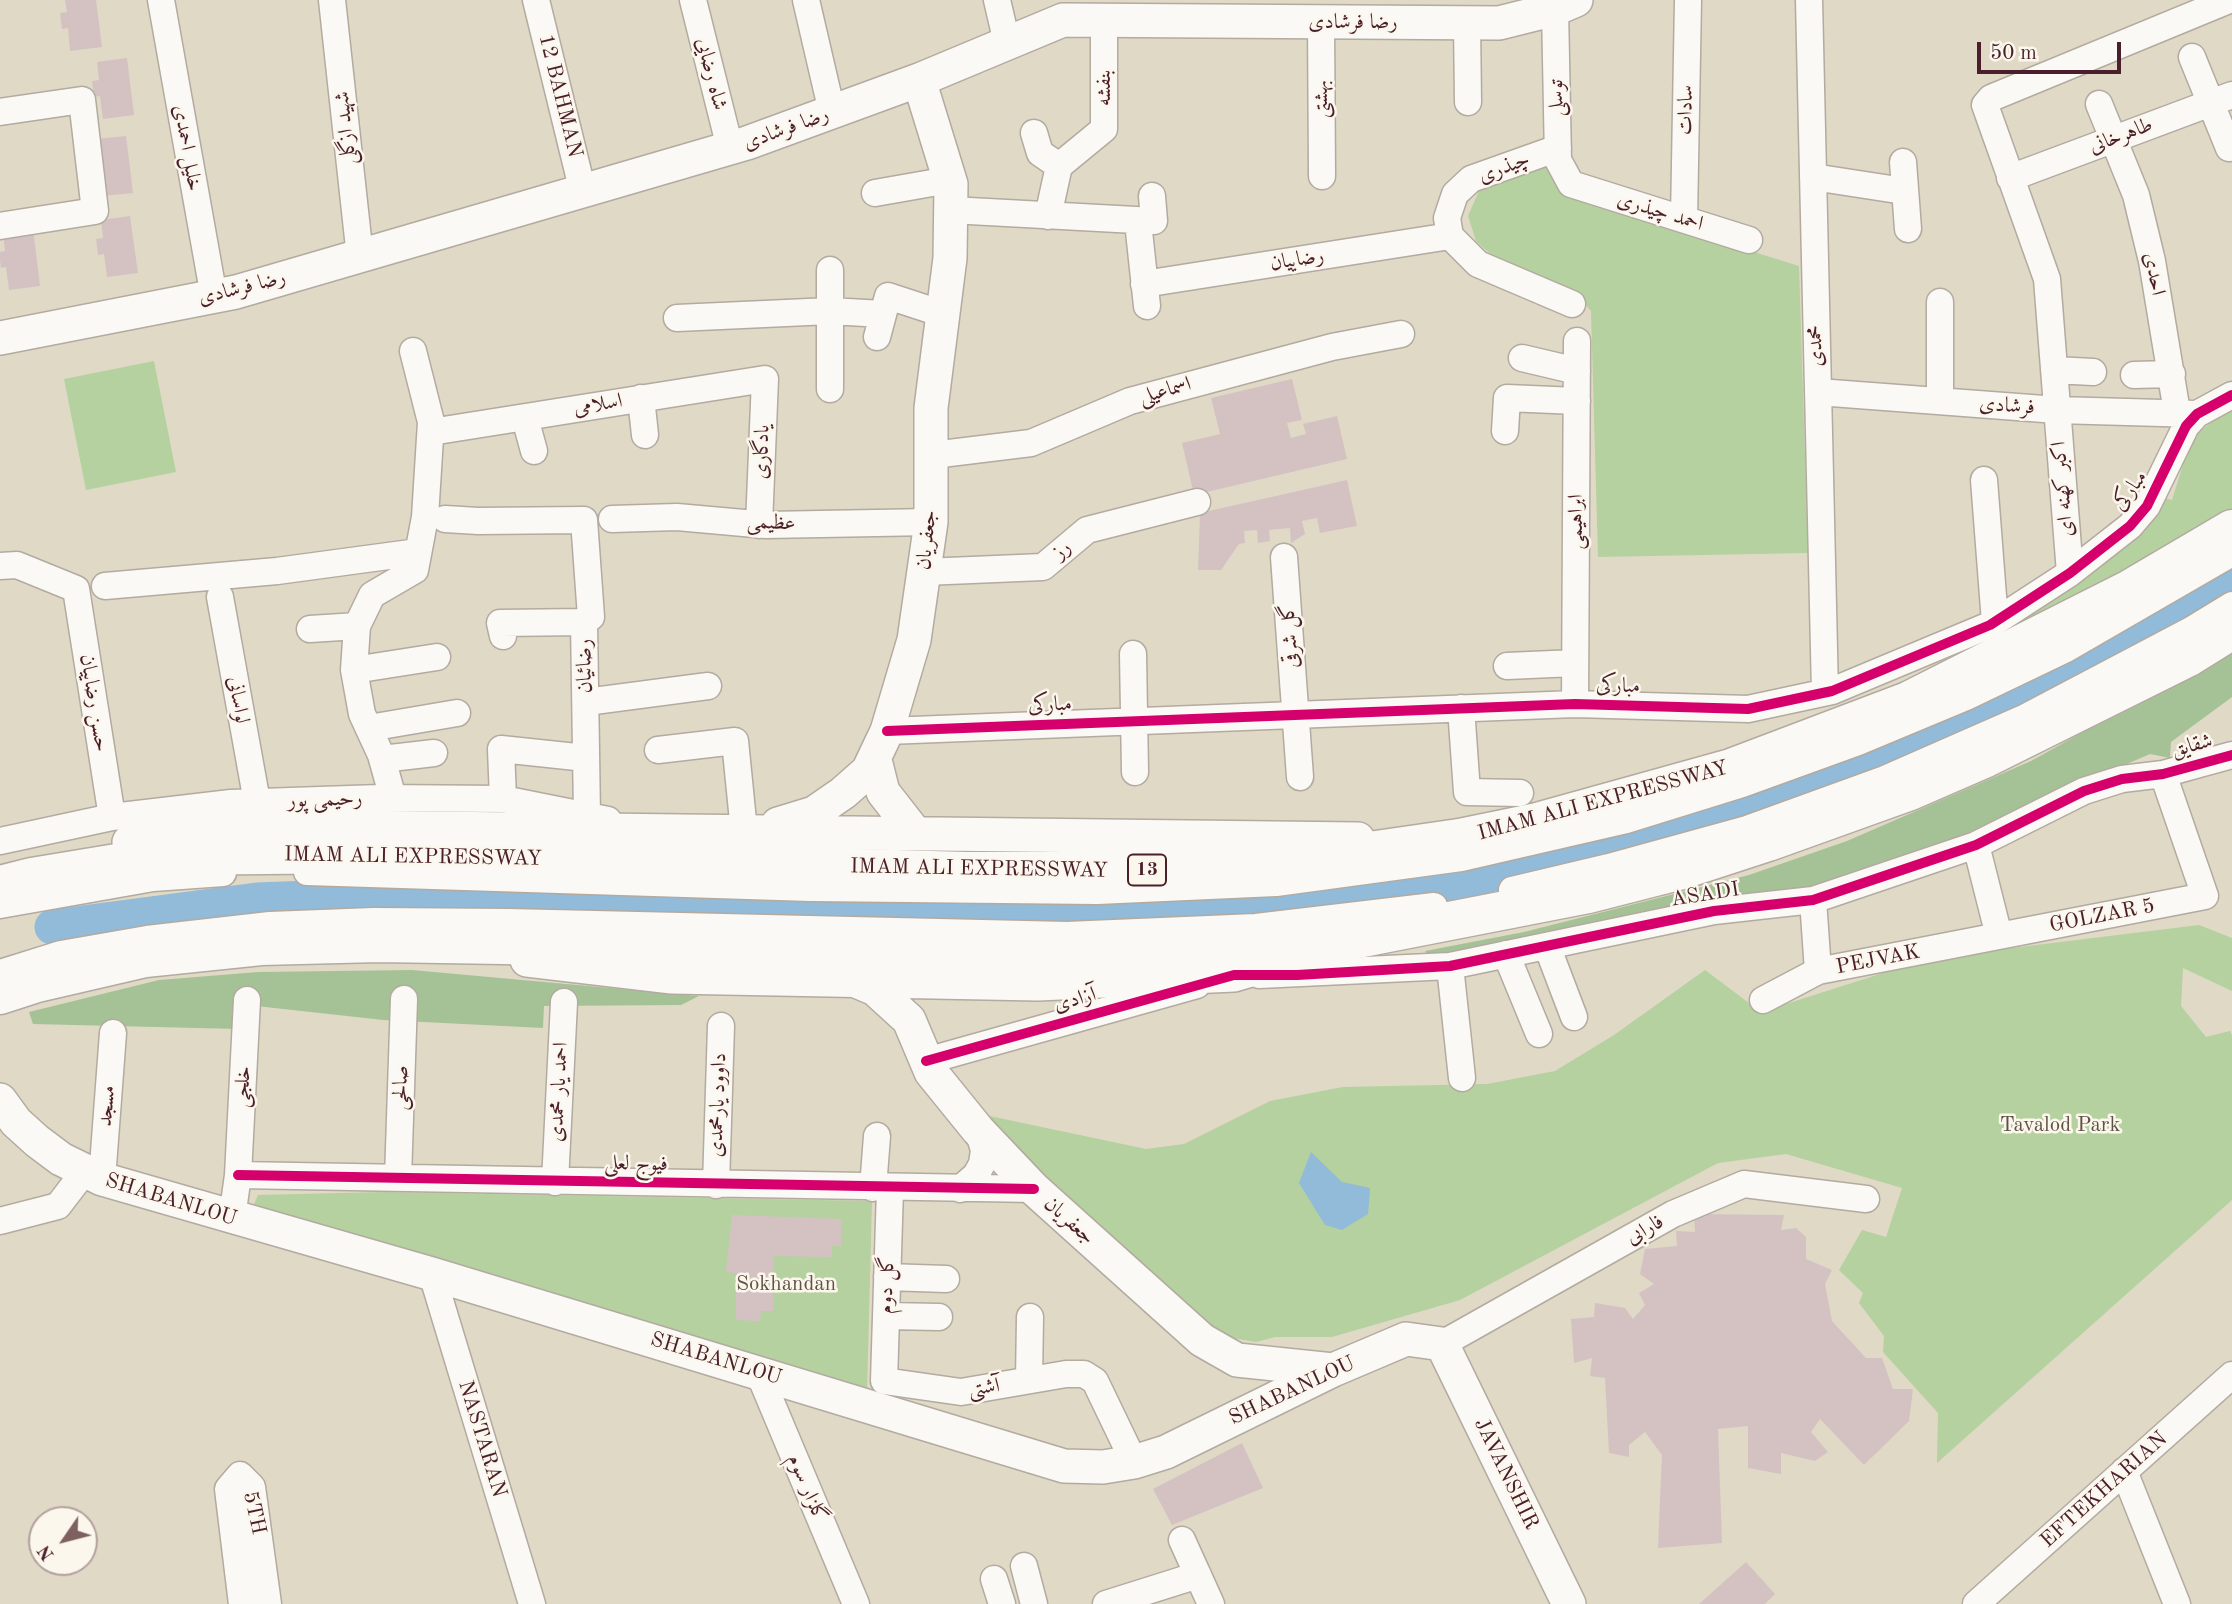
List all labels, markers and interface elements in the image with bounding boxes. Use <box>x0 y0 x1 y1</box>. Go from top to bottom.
street label: رضا فرشادی <box>1308 9 1398 35</box>
scale bar <box>1980 28 2124 72</box>
street label: 12 BAHMAN <box>532 32 588 160</box>
street label: شاه رضایی <box>690 35 732 113</box>
text: 50 m <box>1990 43 2037 64</box>
street label: بنفشه <box>1091 70 1117 106</box>
street label: توسلی <box>1544 79 1570 117</box>
street label: بهشتی <box>1308 80 1334 118</box>
street label: سادات <box>1673 85 1699 135</box>
street label: شهید ازگلی <box>330 90 362 166</box>
street label: رضا فرشادی <box>740 102 832 156</box>
street label: خلیل احمدی <box>167 103 207 193</box>
street label: طاهرخانی <box>2086 112 2156 160</box>
street label: چیذری <box>1475 147 1533 189</box>
street label: احمد چیذری <box>1614 187 1706 237</box>
street label: رضاییان <box>1268 243 1326 277</box>
street label: احدی <box>2138 250 2170 298</box>
street label: رضا فرشادی <box>196 265 288 311</box>
street label: محمدی <box>1803 325 1829 367</box>
street label: اسماعیلی <box>1136 372 1194 410</box>
street label: اسلامی <box>572 388 624 422</box>
street label: فرشادی <box>1978 391 2036 421</box>
street label: یادگاری <box>748 424 776 480</box>
street label: اکبر کهنه ای <box>2046 440 2080 538</box>
street label: مبارکی <box>2107 466 2153 516</box>
street label: ابراهیمی <box>1563 494 1589 550</box>
street label: جعفریان <box>911 509 943 571</box>
street label: عظیمی <box>746 510 796 536</box>
street label: رز <box>1047 535 1077 565</box>
street label: گل شرقی <box>1275 603 1305 669</box>
street label: رضائیان <box>572 639 598 693</box>
street label: حسن رضاییان <box>74 652 114 754</box>
street label: مبارکی <box>1596 673 1640 699</box>
street label: لواسانی <box>221 674 255 726</box>
street label: مبارکی <box>1028 692 1072 718</box>
street label: شقایق <box>2169 728 2215 764</box>
street label: IMAM ALI EXPRESSWAY <box>1475 755 1731 847</box>
street label: رحیمی پور <box>287 786 363 814</box>
street label: IMAM ALI EXPRESSWAY <box>284 842 542 872</box>
street label: IMAM ALI EXPRESSWAY <box>850 854 1108 884</box>
road number: 13 <box>1128 855 1166 886</box>
street label: ASADI <box>1669 877 1741 913</box>
street label: GOLZAR 5 <box>2047 893 2157 939</box>
street label: PEJVAK <box>1834 940 1922 980</box>
street label: آزادی <box>1051 982 1099 1018</box>
street label: احمد یار محمدی <box>544 1041 574 1143</box>
street label: داوود یارمحمدی <box>704 1052 732 1158</box>
street label: خلجی <box>229 1065 257 1109</box>
street label: صالحی <box>388 1065 414 1111</box>
street label: مسجد <box>93 1084 121 1128</box>
park label: Tavalod Park <box>2000 1112 2120 1138</box>
street label: فیوج لعلی <box>604 1151 668 1177</box>
street label: SHABANLOU <box>102 1168 240 1232</box>
street label: جعفریان <box>1038 1192 1100 1250</box>
street label: فارابی <box>1622 1209 1668 1251</box>
street label: گل دوم <box>873 1255 901 1315</box>
park label: Sokhandan <box>736 1271 836 1297</box>
street label: SHABANLOU <box>647 1327 785 1391</box>
street label: SHABANLOU <box>1225 1351 1359 1431</box>
street label: آشتی <box>966 1373 1002 1403</box>
street label: NASTARAN <box>452 1377 512 1501</box>
street label: JAVANSHIR <box>1468 1414 1544 1534</box>
street label: EFTEKHARIAN <box>2035 1426 2173 1554</box>
street label: گلزار سوم <box>782 1450 832 1526</box>
street label: 5TH <box>237 1489 271 1537</box>
north arrow <box>28 1506 98 1576</box>
text: N <box>35 1541 59 1564</box>

